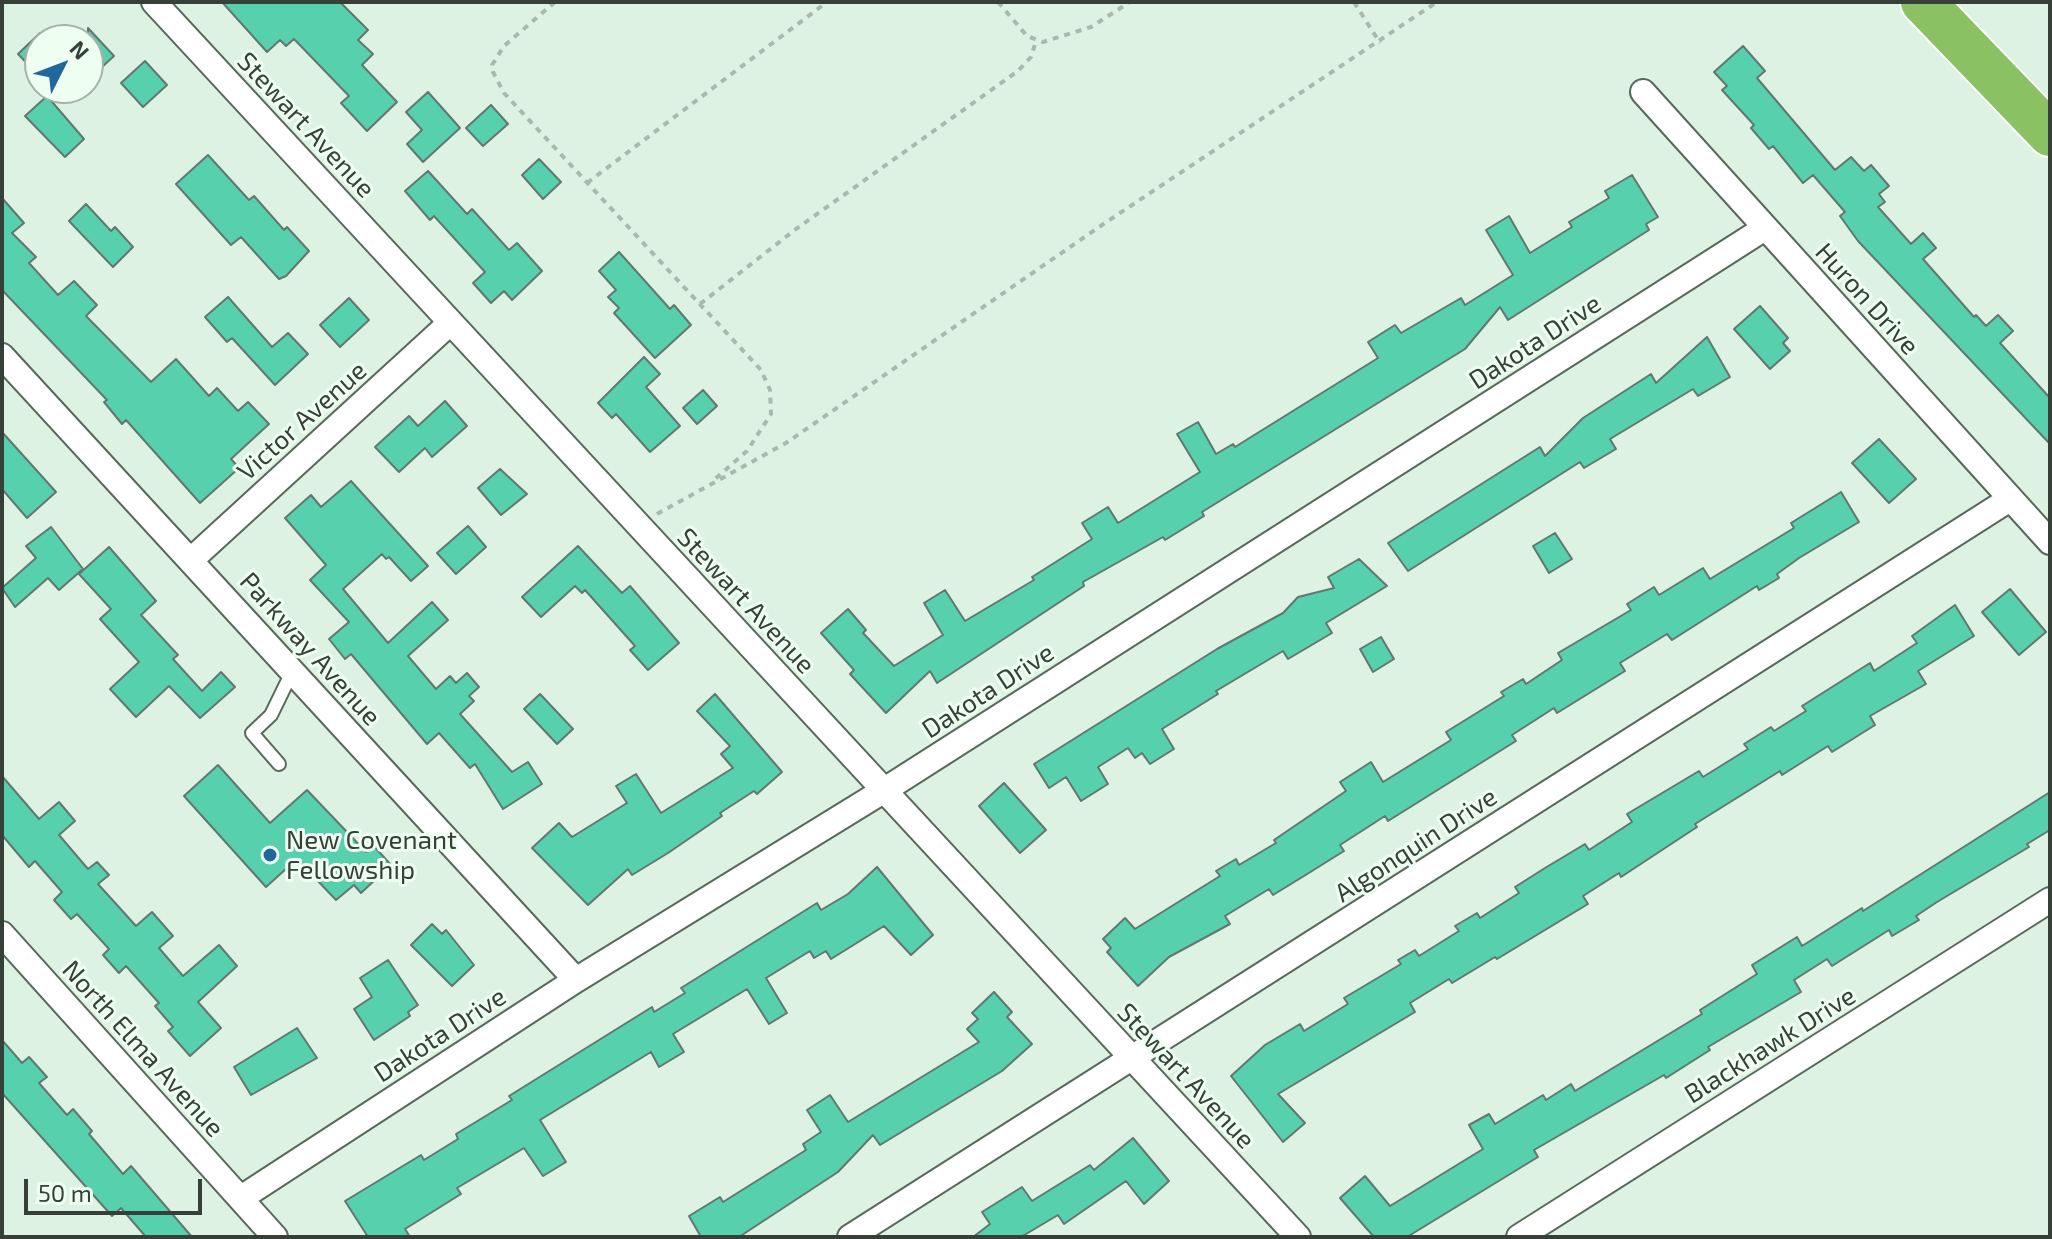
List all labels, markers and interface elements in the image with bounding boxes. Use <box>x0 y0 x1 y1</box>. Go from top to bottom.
north arrow <box>24 24 104 104</box>
text: N <box>65 35 95 64</box>
street label: Stewart Avenue <box>231 46 381 204</box>
street label: Huron Drive <box>1809 237 1925 361</box>
street label: Dakota Drive <box>1463 288 1607 396</box>
street label: Victor Avenue <box>231 355 373 487</box>
street label: Stewart Avenue <box>671 522 821 680</box>
street label: Parkway Avenue <box>233 566 387 732</box>
street label: Dakota Drive <box>916 637 1060 745</box>
street label: Algonquin Drive <box>1329 781 1503 909</box>
place label: New Covenant Fellowship <box>286 824 457 886</box>
marker: New Covenant Fellowship <box>261 846 279 864</box>
street label: North Elma Avenue <box>56 954 230 1144</box>
street label: Blackhawk Drive <box>1679 980 1861 1110</box>
street label: Dakota Drive <box>368 981 512 1089</box>
street label: Stewart Avenue <box>1111 997 1261 1155</box>
scale bar <box>28 1163 206 1213</box>
text: 50 m <box>38 1178 92 1207</box>

